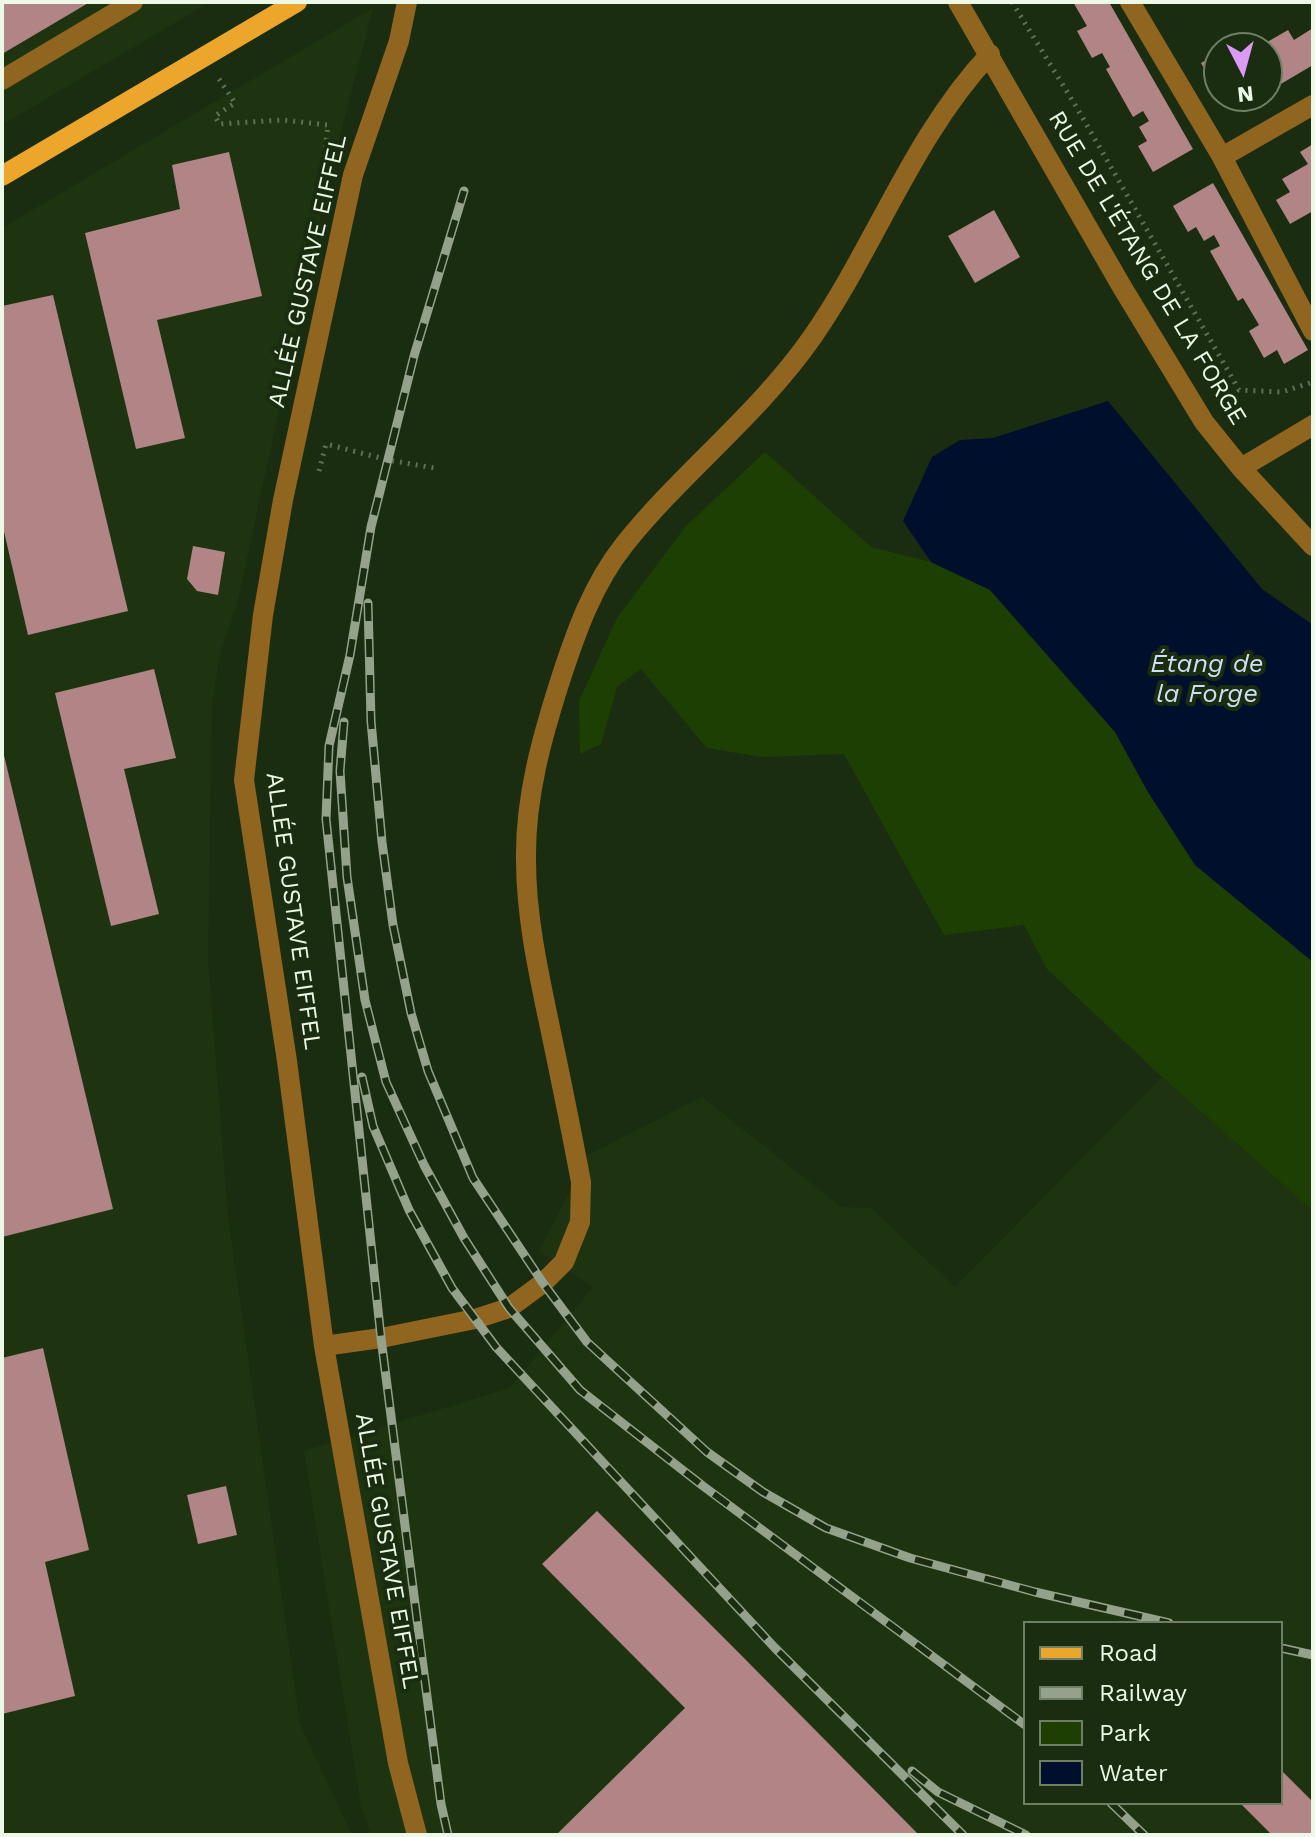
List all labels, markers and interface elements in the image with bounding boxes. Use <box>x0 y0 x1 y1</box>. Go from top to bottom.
north arrow <box>1203 32 1283 112</box>
text: N <box>1236 81 1255 108</box>
street label: RUE DE L'ÉTANG DE LA FORGE <box>1042 106 1252 430</box>
street label: ALLÉE GUSTAVE EIFFEL <box>263 132 353 410</box>
water label: Étang de la Forge <box>1150 648 1264 710</box>
street label: ALLÉE GUSTAVE EIFFEL <box>259 771 327 1051</box>
street label: ALLÉE GUSTAVE EIFFEL <box>349 1411 425 1691</box>
legend <box>1023 1621 1283 1805</box>
text: Road <box>1099 1639 1158 1667</box>
text: Railway <box>1099 1679 1187 1707</box>
text: Park <box>1099 1719 1151 1747</box>
text: Water <box>1099 1759 1168 1787</box>

